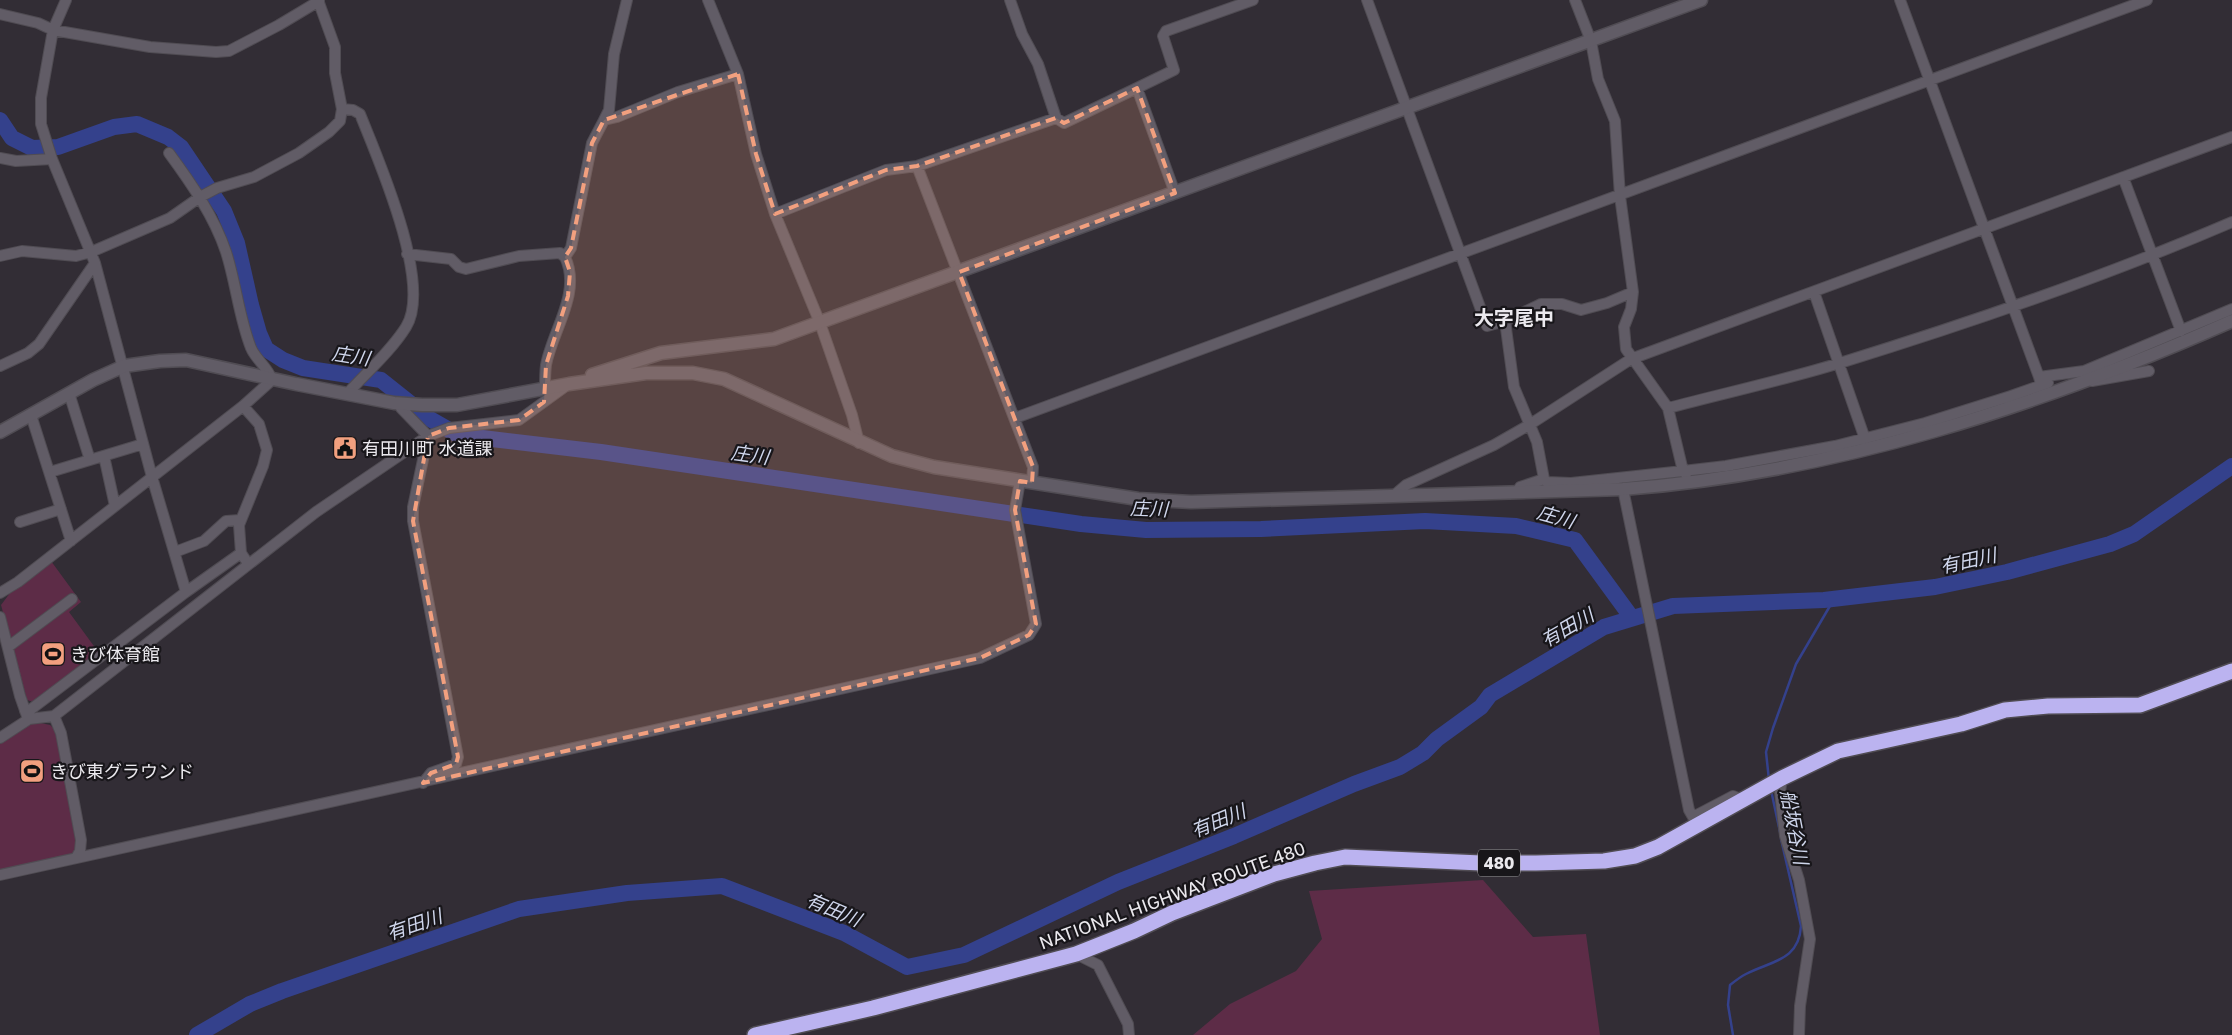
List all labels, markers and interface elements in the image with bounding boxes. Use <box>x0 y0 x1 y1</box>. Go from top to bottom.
district label: 大字尾中 <box>1474 305 1554 329</box>
water label: 庄川 <box>330 341 374 370</box>
public building icon: 有田川町 水道課 <box>332 435 358 461</box>
place label: 有田川町 水道課 <box>362 437 493 459</box>
water label: 庄川 <box>730 440 772 468</box>
water label: 庄川 <box>1130 496 1170 520</box>
water label: 庄川 <box>1535 500 1579 533</box>
water label: 有田川 <box>1938 542 2000 577</box>
water label: 有田川 <box>1537 602 1599 651</box>
sports icon: きび体育館 <box>40 641 66 667</box>
place label: きび体育館 <box>70 643 160 665</box>
sports icon: きび東グラウンド <box>19 758 45 784</box>
place label: きび東グラウンド <box>50 760 194 782</box>
water label: 船坂谷川 <box>1776 787 1814 868</box>
water label: 有田川 <box>1187 798 1251 841</box>
street label: NATIONAL HIGHWAY ROUTE 480 <box>1036 837 1308 953</box>
road number: 480 <box>1478 850 1520 876</box>
water label: 有田川 <box>803 887 867 932</box>
water label: 有田川 <box>383 903 447 944</box>

